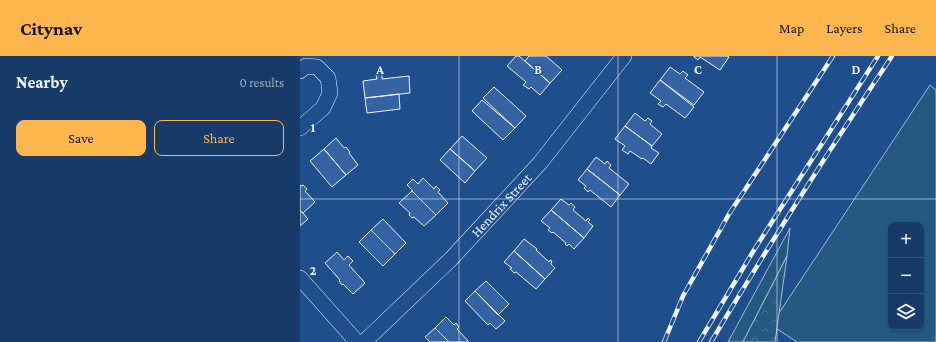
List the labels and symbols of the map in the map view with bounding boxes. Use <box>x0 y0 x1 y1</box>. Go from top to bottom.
text: A <box>375 62 384 77</box>
text: B <box>534 62 542 77</box>
text: C <box>694 62 702 77</box>
text: D <box>852 62 861 77</box>
text: 1 <box>311 120 316 135</box>
street label: Hendrix Street <box>468 170 535 240</box>
text: 2 <box>310 263 317 278</box>

